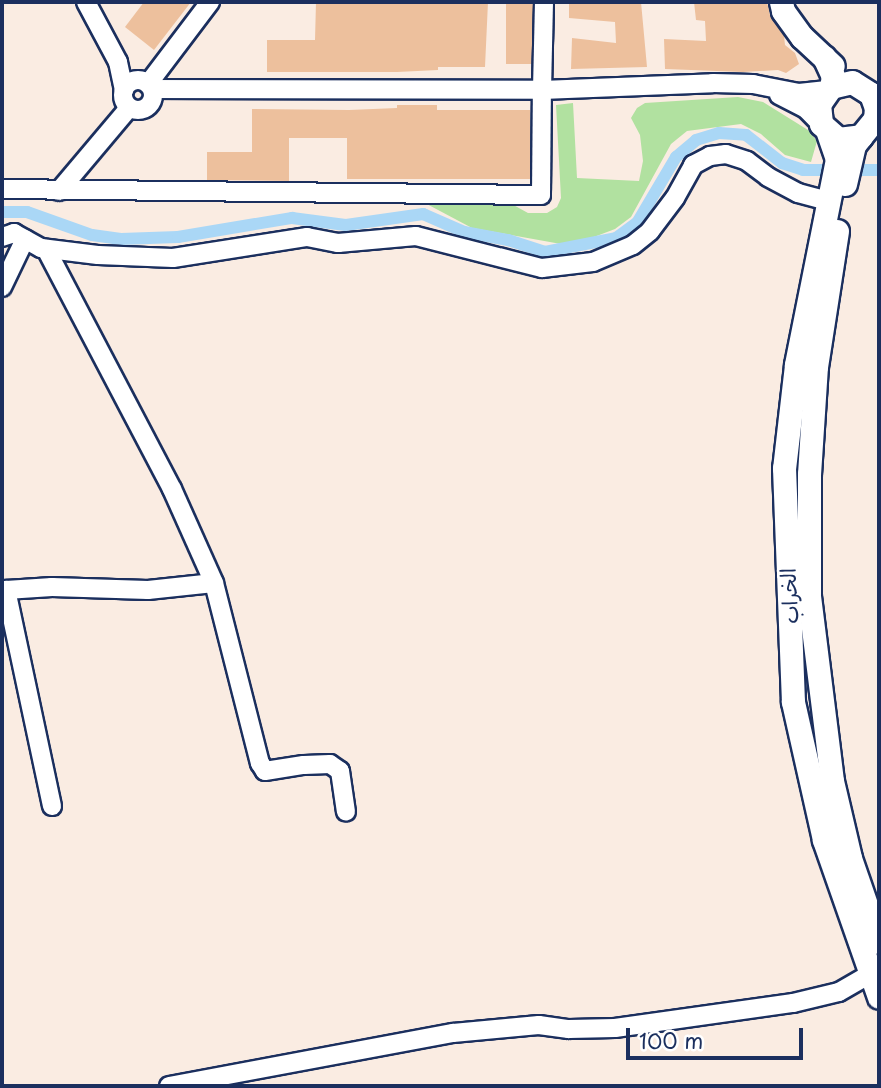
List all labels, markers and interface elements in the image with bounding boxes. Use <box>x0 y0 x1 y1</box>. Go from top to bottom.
street label: الخراب <box>774 567 802 625</box>
scale bar <box>629 1014 806 1058</box>
text: 100 m <box>639 1024 703 1056</box>

